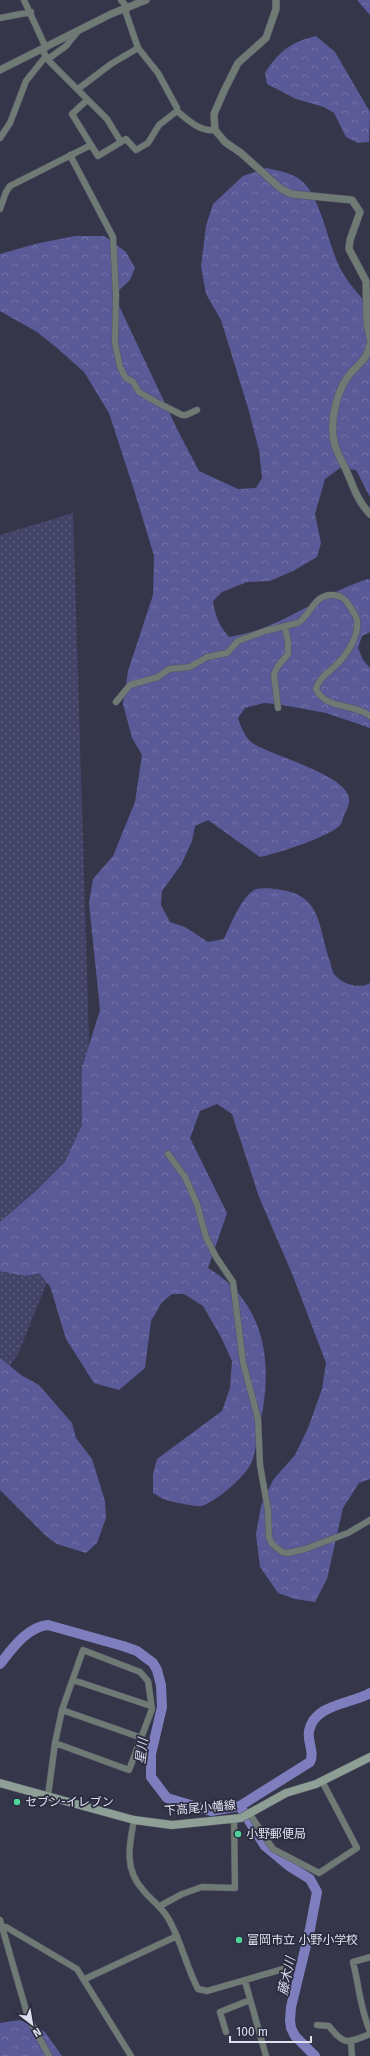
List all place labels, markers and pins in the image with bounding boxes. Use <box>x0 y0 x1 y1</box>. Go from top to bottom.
place label: セブン-イレブン <box>25 1795 114 1809</box>
marker: セブン-イレブン <box>12 1797 22 1807</box>
place label: 小野郵便局 <box>246 1827 306 1841</box>
marker: 小野郵便局 <box>233 1829 243 1839</box>
place label: 富岡市立 小野小学校 <box>247 1933 358 1947</box>
marker: 富岡市立 小野小学校 <box>234 1935 244 1945</box>

